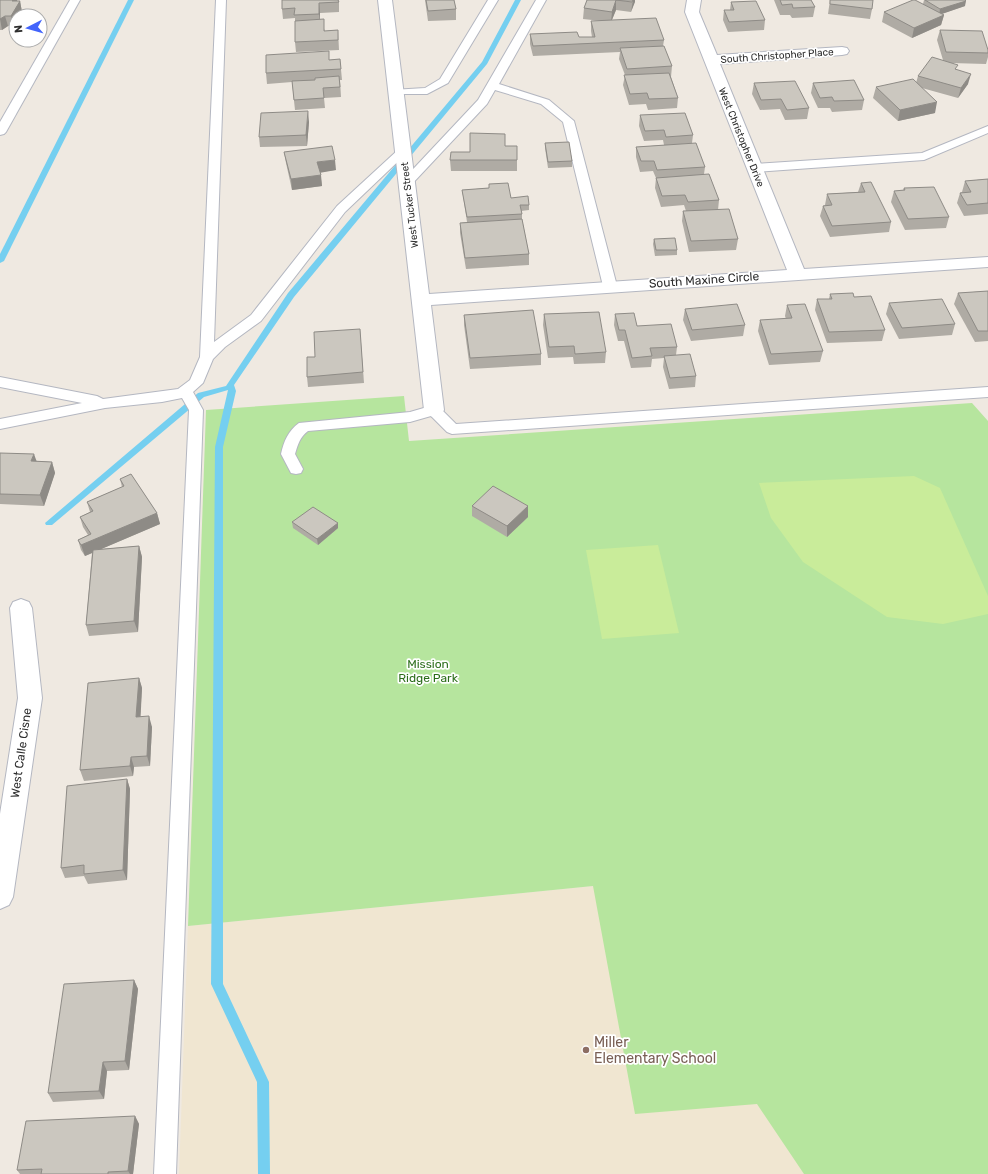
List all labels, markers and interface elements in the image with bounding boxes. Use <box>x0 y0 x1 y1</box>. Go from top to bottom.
north arrow <box>8 8 48 48</box>
text: N <box>12 24 25 34</box>
street label: South Christopher Place <box>720 46 834 66</box>
street label: West Christopher Drive <box>716 86 767 189</box>
street label: West Tucker Street <box>399 161 421 249</box>
street label: South Maxine Circle <box>648 269 760 291</box>
park label: Mission Ridge Park <box>398 657 459 685</box>
street label: West Calle Cisne <box>8 707 34 799</box>
place label: Miller Elementary School <box>594 1034 716 1067</box>
marker: Miller Elementary School <box>581 1045 591 1055</box>

